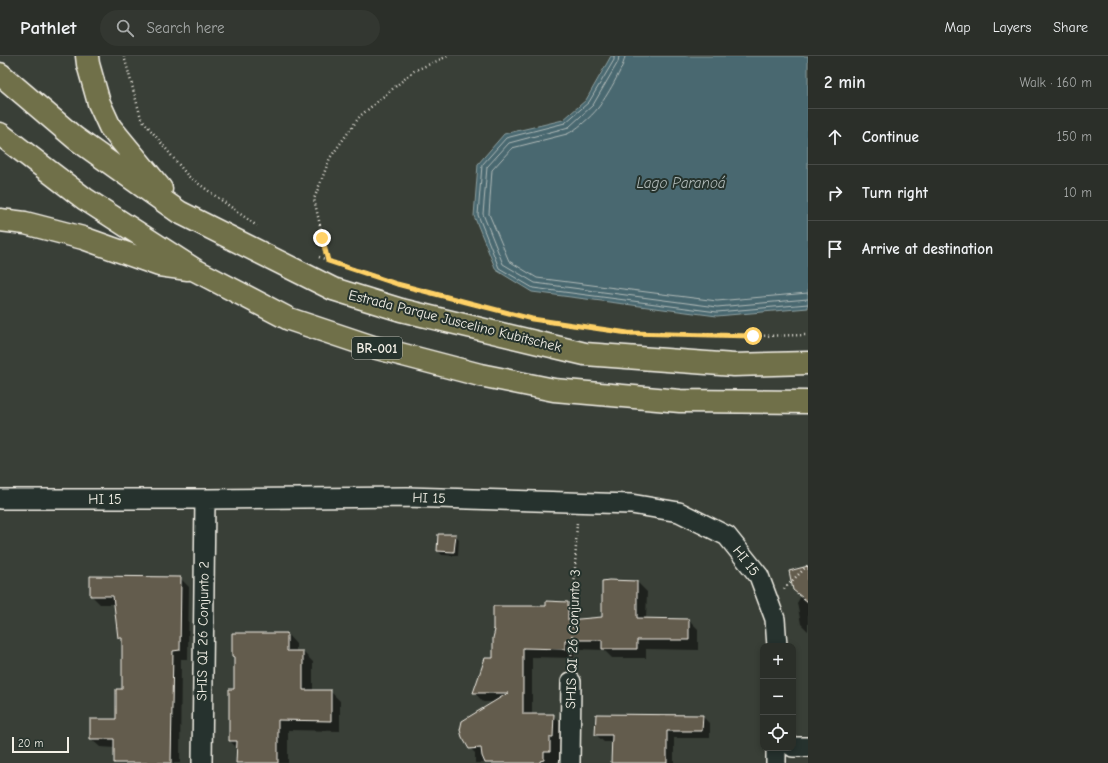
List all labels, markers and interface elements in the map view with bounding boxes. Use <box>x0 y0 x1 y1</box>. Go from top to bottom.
search box <box>100 10 380 46</box>
text: Pathlet <box>20 17 76 39</box>
icon: search <box>114 17 136 39</box>
text: Search here <box>146 19 225 37</box>
text: Map <box>944 19 971 36</box>
text: Layers <box>993 19 1031 36</box>
text: Share <box>1053 19 1088 36</box>
text: 2 min <box>824 73 865 92</box>
text: Walk · 160 m <box>1020 75 1092 90</box>
icon: ahead <box>824 126 846 148</box>
text: Continue <box>862 128 919 146</box>
text: 150 m <box>1057 129 1092 144</box>
water label: Lago Paranoá <box>636 174 726 192</box>
icon: right <box>824 182 846 204</box>
text: Turn right <box>862 184 928 202</box>
text: 10 m <box>1064 185 1092 200</box>
route end <box>313 229 331 247</box>
icon: arrive <box>824 238 846 260</box>
text: Arrive at destination <box>862 240 993 258</box>
street label: Estrada Parque Juscelino Kubitschek <box>347 286 563 356</box>
route start <box>744 327 762 345</box>
road number: BR-001 <box>352 337 402 359</box>
street label: HI 15 <box>412 489 446 507</box>
street label: HI 15 <box>88 491 122 508</box>
street label: HI 15 <box>729 543 763 579</box>
street label: SHIS QI 26 Conjunto 2 <box>193 561 213 701</box>
street label: SHIS QI 26 Conjunto 3 <box>562 569 584 709</box>
map controls <box>760 643 796 751</box>
button: + <box>760 643 796 679</box>
button: − <box>760 679 796 715</box>
button: locate <box>760 715 796 751</box>
scale bar <box>12 735 69 754</box>
text: 20 m <box>18 737 43 750</box>

